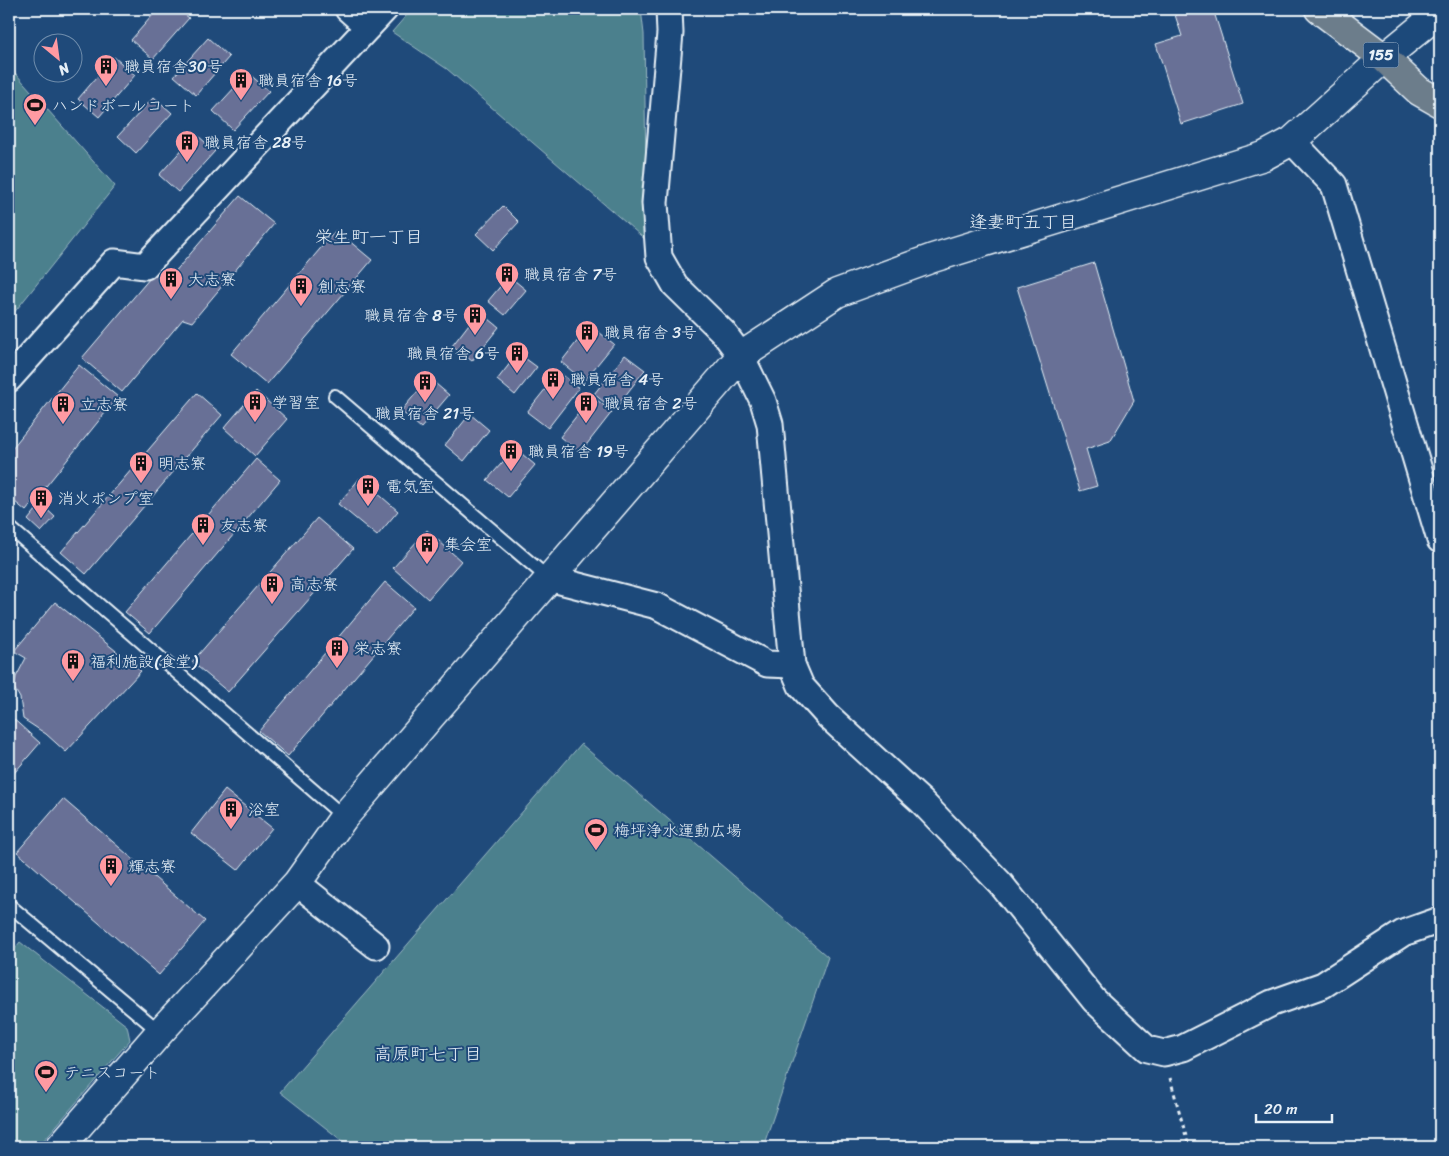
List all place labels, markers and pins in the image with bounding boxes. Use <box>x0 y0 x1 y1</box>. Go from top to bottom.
place label: 職員宿舎30号 <box>124 52 223 81</box>
building icon: 職員宿舎30号 <box>93 53 119 87</box>
place label: 職員宿舎 16号 <box>258 66 358 95</box>
building icon: 職員宿舎 16号 <box>228 67 254 101</box>
place label: ハンドボールコート <box>52 91 195 120</box>
sports icon: ハンドボールコート <box>22 92 48 126</box>
place label: 職員宿舎 28号 <box>204 128 307 157</box>
building icon: 職員宿舎 28号 <box>174 129 200 163</box>
place label: 職員宿舎 7号 <box>524 260 617 289</box>
building icon: 職員宿舎 7号 <box>494 261 520 295</box>
place label: 大志寮 <box>188 265 236 294</box>
building icon: 大志寮 <box>158 266 184 300</box>
place label: 創志寮 <box>318 272 366 301</box>
building icon: 創志寮 <box>288 273 314 307</box>
place label: 職員宿舎 8号 <box>364 301 458 330</box>
building icon: 職員宿舎 8号 <box>462 302 488 336</box>
place label: 職員宿舎 3号 <box>604 318 697 347</box>
building icon: 職員宿舎 3号 <box>574 319 600 353</box>
place label: 職員宿舎 6号 <box>407 339 500 368</box>
building icon: 職員宿舎 6号 <box>504 340 530 374</box>
place label: 職員宿舎 4号 <box>570 365 664 394</box>
building icon: 職員宿舎 4号 <box>540 366 566 400</box>
building icon: 職員宿舎 21号 <box>412 369 438 403</box>
place label: 学習室 <box>272 388 320 417</box>
building icon: 学習室 <box>242 389 268 423</box>
place label: 職員宿舎 2号 <box>604 389 697 418</box>
place label: 立志寮 <box>80 390 128 419</box>
building icon: 職員宿舎 2号 <box>573 390 599 424</box>
building icon: 立志寮 <box>50 391 76 425</box>
place label: 職員宿舎 21号 <box>375 399 475 428</box>
place label: 職員宿舎 19号 <box>528 437 629 466</box>
building icon: 職員宿舎 19号 <box>498 438 524 472</box>
place label: 明志寮 <box>158 449 206 478</box>
building icon: 明志寮 <box>128 450 154 484</box>
place label: 電気室 <box>386 472 434 501</box>
building icon: 電気室 <box>355 473 381 507</box>
place label: 消火ポンプ室 <box>58 484 154 513</box>
building icon: 消火ポンプ室 <box>28 485 54 519</box>
place label: 友志寮 <box>220 511 268 540</box>
building icon: 友志寮 <box>190 512 216 546</box>
place label: 集会室 <box>444 530 492 559</box>
building icon: 集会室 <box>414 531 440 565</box>
place label: 高志寮 <box>290 570 338 599</box>
building icon: 高志寮 <box>259 571 285 605</box>
place label: 栄志寮 <box>354 634 402 663</box>
building icon: 栄志寮 <box>324 635 350 669</box>
place label: 福利施設(食堂) <box>90 647 199 676</box>
building icon: 福利施設(食堂) <box>60 648 86 682</box>
place label: 浴室 <box>248 795 280 824</box>
building icon: 浴室 <box>218 796 244 830</box>
place label: 梅坪浄水運動広場 <box>614 816 742 845</box>
sports icon: 梅坪浄水運動広場 <box>583 817 609 851</box>
place label: 輝志寮 <box>128 852 176 881</box>
building icon: 輝志寮 <box>98 853 124 887</box>
place label: テニスコート <box>64 1058 160 1087</box>
sports icon: テニスコート <box>33 1059 59 1093</box>

